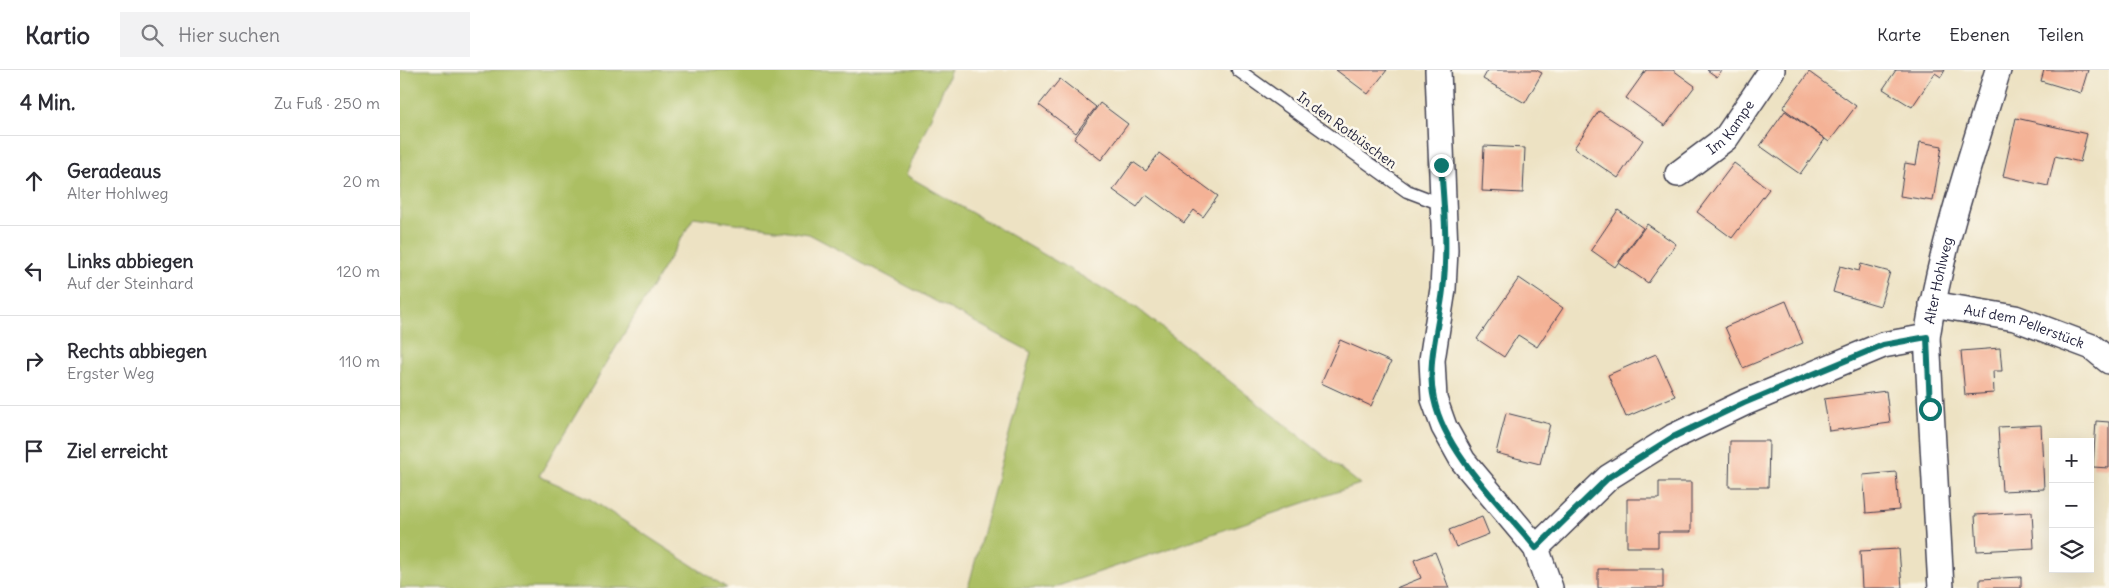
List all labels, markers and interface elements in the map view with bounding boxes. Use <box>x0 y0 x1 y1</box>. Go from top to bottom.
search box <box>120 12 470 57</box>
text: Kartio <box>25 20 90 50</box>
icon: search <box>138 21 166 49</box>
text: Hier suchen <box>178 23 280 47</box>
text: Karte <box>1877 23 1921 46</box>
text: Ebenen <box>1949 23 2010 46</box>
text: Teilen <box>2038 23 2084 46</box>
street label: In den Rotbüschen <box>1294 88 1400 172</box>
text: 4 Min. <box>20 89 75 116</box>
text: Zu Fuß · 250 m <box>274 93 380 113</box>
street label: Im Kampe <box>1703 97 1758 158</box>
route end <box>1430 154 1453 177</box>
text: Geradeaus <box>67 159 161 183</box>
icon: ahead <box>20 167 48 195</box>
text: 20 m <box>343 171 380 191</box>
text: Alter Hohlweg <box>67 183 168 203</box>
street label: Alter Hohlweg <box>1920 235 1957 326</box>
text: Links abbiegen <box>67 249 194 273</box>
icon: left <box>20 257 48 285</box>
text: 120 m <box>337 261 380 281</box>
text: Auf der Steinhard <box>67 273 193 293</box>
street label: Auf dem Pellerstück <box>1963 301 2087 352</box>
text: Rechts abbiegen <box>67 339 207 363</box>
icon: right <box>20 347 48 375</box>
text: 110 m <box>339 351 380 371</box>
text: Ergster Weg <box>67 363 155 383</box>
route start <box>1919 398 1942 421</box>
icon: arrive <box>20 437 48 465</box>
map controls <box>2049 438 2094 573</box>
button: + <box>2049 438 2094 483</box>
text: Ziel erreicht <box>67 439 168 463</box>
button: − <box>2049 483 2094 528</box>
button: layers <box>2049 528 2094 573</box>

